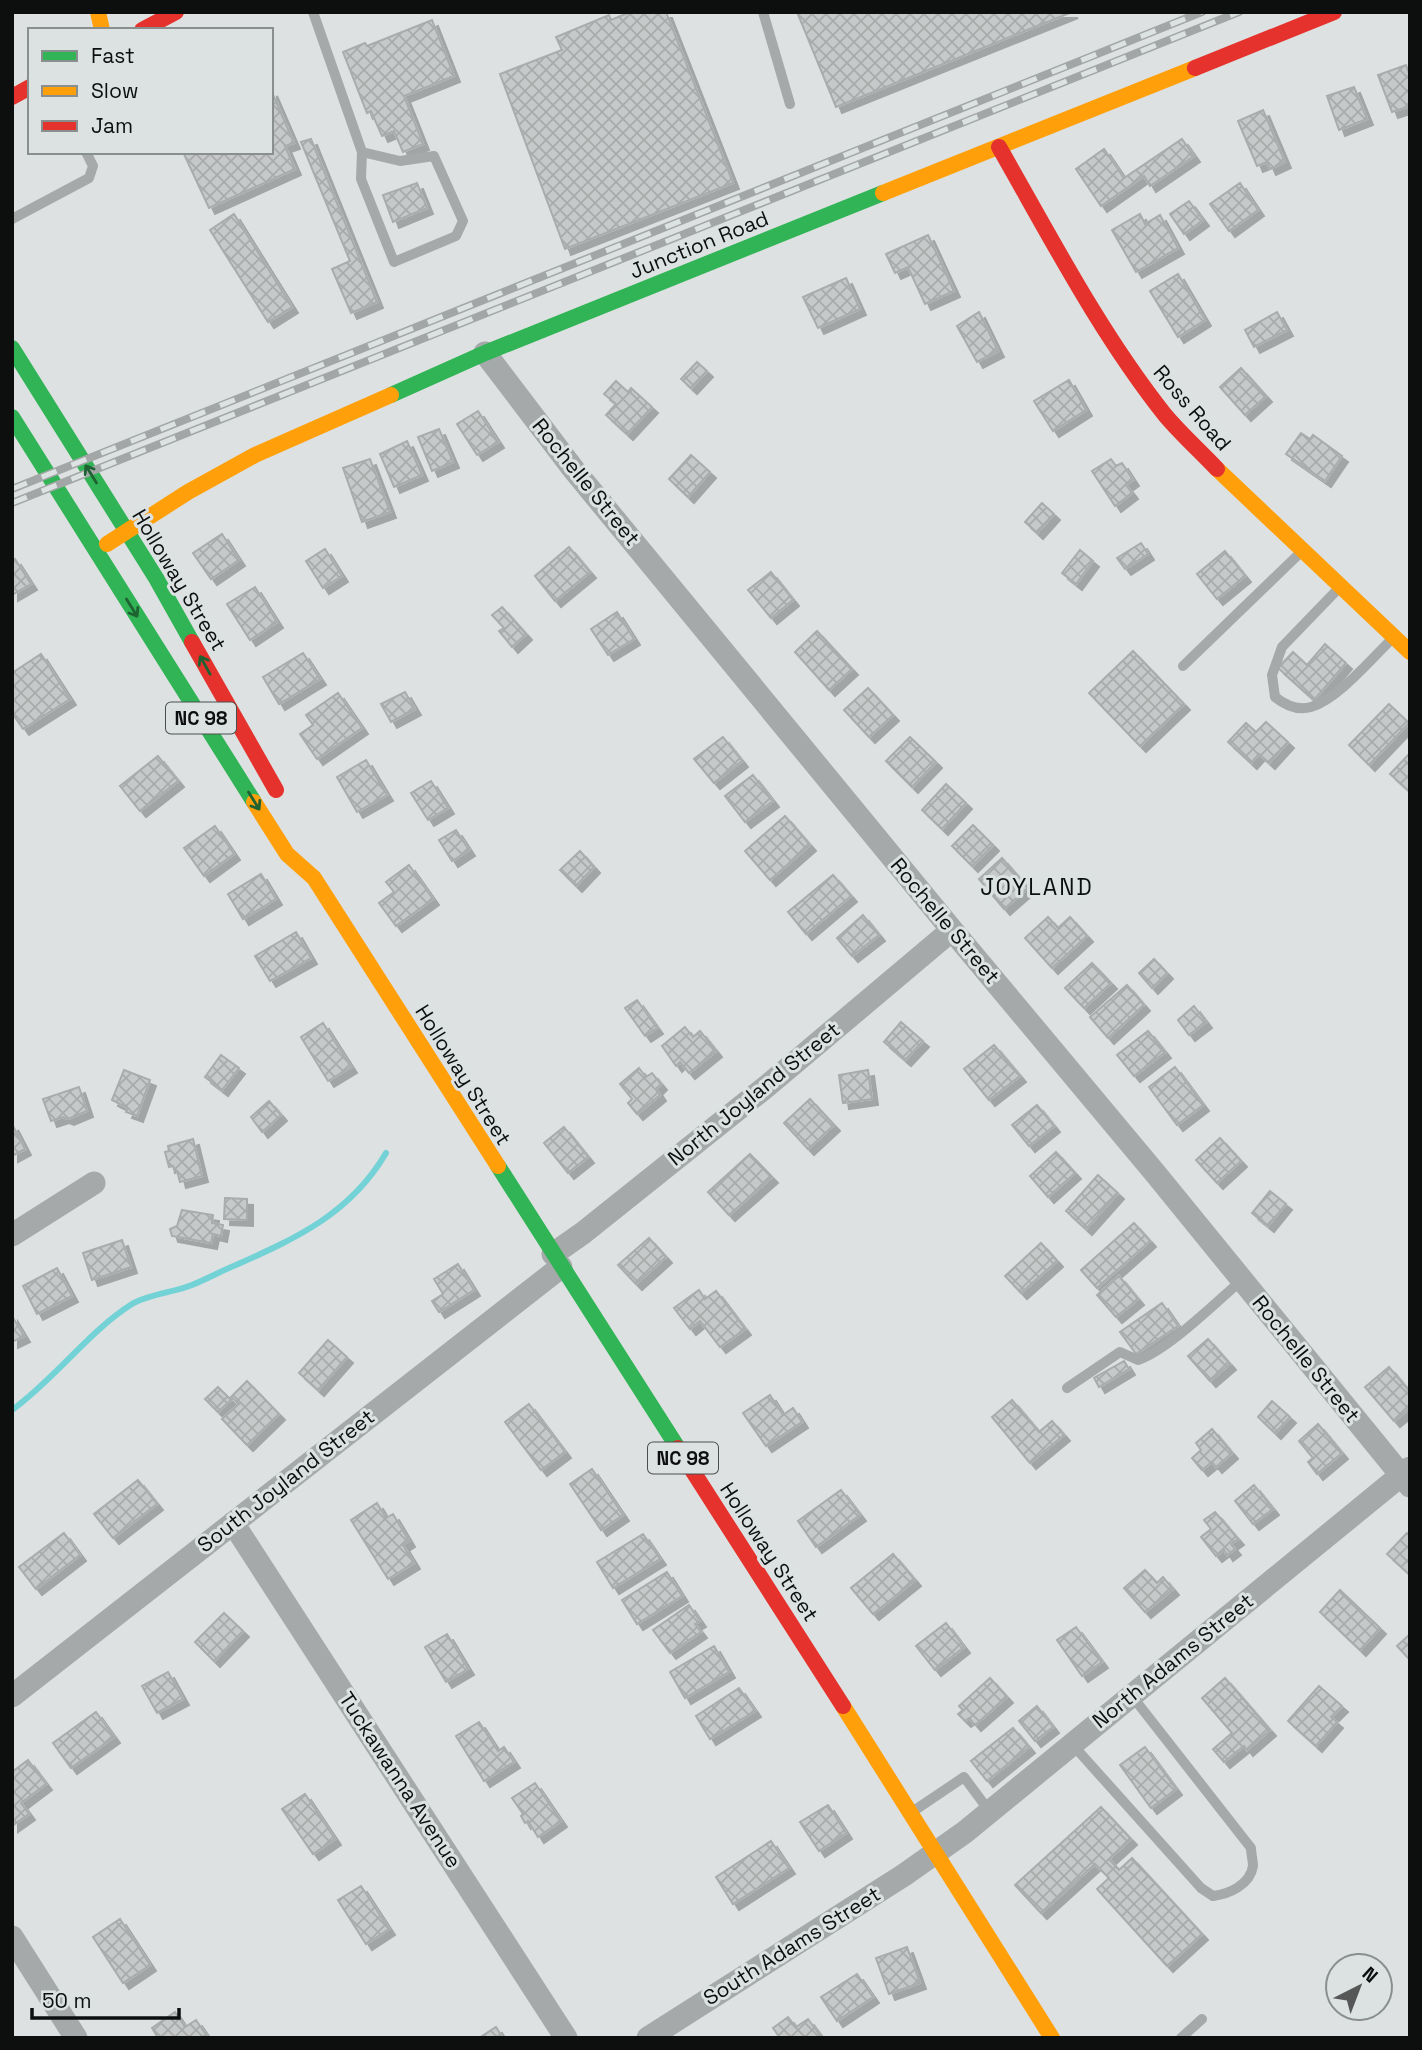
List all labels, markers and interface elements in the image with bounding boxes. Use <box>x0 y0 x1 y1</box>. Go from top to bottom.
legend <box>28 28 273 154</box>
text: Fast <box>91 42 135 69</box>
text: Slow <box>91 77 139 104</box>
text: Jam <box>91 112 133 139</box>
street label: Junction Road <box>625 204 772 285</box>
street label: Ross Road <box>1148 359 1237 456</box>
street label: Rochelle Street <box>527 412 646 551</box>
one-way arrow <box>83 465 98 484</box>
street label: Holloway Street <box>126 504 232 656</box>
one-way arrow <box>125 598 139 618</box>
one-way arrow <box>198 656 212 676</box>
road number: NC 98 <box>166 702 236 734</box>
one-way arrow <box>247 790 261 810</box>
street label: Rochelle Street <box>885 852 1006 989</box>
district label: JOYLAND <box>980 872 1094 902</box>
street label: Holloway Street <box>409 999 517 1150</box>
street label: North Joyland Street <box>662 1016 845 1171</box>
street label: Rochelle Street <box>1247 1289 1366 1428</box>
street label: South Joyland Street <box>192 1403 380 1558</box>
road number: NC 98 <box>648 1442 718 1474</box>
street label: Holloway Street <box>714 1477 825 1626</box>
street label: North Adams Street <box>1086 1587 1259 1734</box>
street label: Tuckawanna Avenue <box>333 1686 468 1873</box>
street label: South Adams Street <box>698 1880 885 2011</box>
north arrow <box>1324 1952 1394 2022</box>
text: N <box>1357 1961 1383 1988</box>
scale bar <box>32 1976 178 2020</box>
text: 50 m <box>42 1987 92 2014</box>

